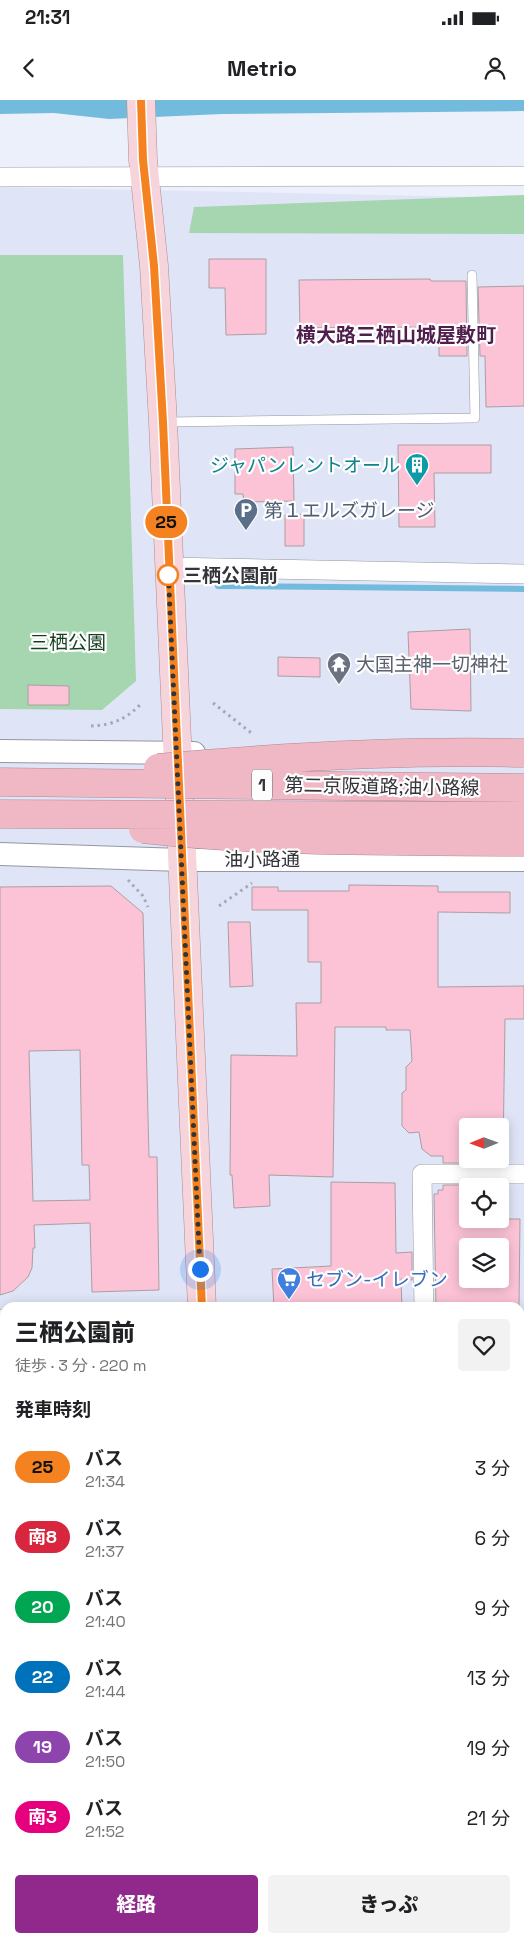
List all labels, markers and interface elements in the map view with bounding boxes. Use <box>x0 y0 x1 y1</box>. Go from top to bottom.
text: 21:31 <box>25 5 70 30</box>
icon: back <box>15 54 43 82</box>
text: Metrio <box>227 54 297 82</box>
icon: person <box>481 54 509 82</box>
district label: 横大路三栖山城屋敷町 <box>296 322 496 348</box>
building icon: ジャパンレントオール <box>404 452 430 486</box>
place label: ジャパンレントオール <box>210 453 400 478</box>
parking icon: 第１エルズガレージ <box>233 497 259 531</box>
place label: 第１エルズガレージ <box>264 498 435 523</box>
line badge: 25 <box>144 506 188 538</box>
text: 25 <box>155 510 177 533</box>
place label: 三栖公園前 <box>183 563 278 588</box>
marker: 三栖公園前 <box>157 564 179 586</box>
park label: 三栖公園 <box>30 630 106 655</box>
temple icon: 大国主神一切神社 <box>326 651 352 685</box>
place label: 大国主神一切神社 <box>356 652 508 677</box>
road number: 1 <box>252 770 272 800</box>
street label: 第二京阪道路;油小路線 <box>284 772 480 801</box>
street label: 油小路通 <box>224 847 300 872</box>
north arrow <box>459 1118 509 1168</box>
map controls <box>459 1118 509 1288</box>
button: locate <box>459 1178 509 1228</box>
button: layers <box>459 1238 509 1288</box>
your location <box>188 1257 213 1282</box>
supermarket icon: セブン-イレブン <box>276 1266 302 1300</box>
place label: セブン-イレブン <box>306 1267 448 1292</box>
text: 三栖公園前 <box>15 1317 135 1348</box>
button: heart <box>458 1319 510 1371</box>
text: 徒歩 · 3 分 · 220 m <box>15 1355 147 1376</box>
text: 発車時刻 <box>15 1397 91 1422</box>
text: バス <box>85 1446 123 1471</box>
text: 25 <box>32 1455 53 1478</box>
text: 3 分 <box>475 1456 510 1481</box>
text: 21:34 <box>85 1471 125 1492</box>
text: バス <box>85 1516 123 1541</box>
text: 南8 <box>28 1525 57 1548</box>
text: 6 分 <box>474 1526 510 1551</box>
text: 21:37 <box>85 1541 124 1562</box>
text: バス <box>85 1586 123 1611</box>
text: 20 <box>31 1595 54 1618</box>
text: 9 分 <box>474 1596 510 1621</box>
text: 21:40 <box>85 1611 126 1632</box>
text: バス <box>85 1656 123 1681</box>
text: 22 <box>32 1665 53 1688</box>
text: 13 分 <box>467 1666 510 1691</box>
text: 21:44 <box>85 1681 125 1702</box>
text: バス <box>85 1726 123 1751</box>
text: 19 <box>33 1735 52 1758</box>
text: 19 分 <box>467 1736 510 1761</box>
text: 21:50 <box>85 1751 125 1772</box>
text: バス <box>85 1796 123 1821</box>
text: 南3 <box>28 1805 57 1828</box>
text: 21 分 <box>467 1806 510 1831</box>
text: 21:52 <box>85 1821 125 1842</box>
button: 経路 <box>15 1875 258 1933</box>
button: きっぷ <box>268 1875 510 1933</box>

